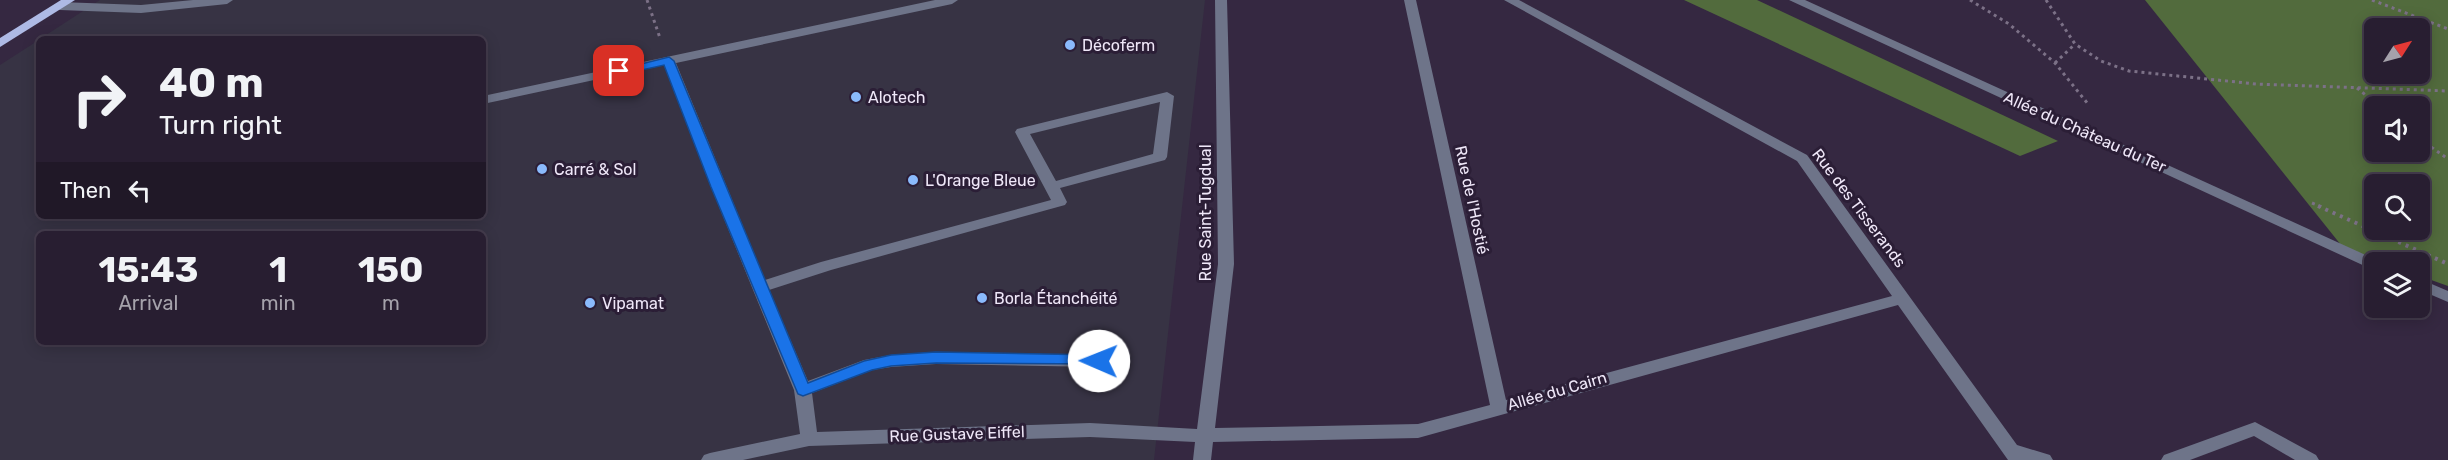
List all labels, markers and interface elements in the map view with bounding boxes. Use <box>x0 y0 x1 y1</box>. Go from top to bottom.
north arrow <box>2364 18 2430 84</box>
map controls <box>2364 18 2430 318</box>
place label: Décoferm <box>1082 36 1155 55</box>
marker: Décoferm <box>1063 38 1077 52</box>
pin <box>593 45 644 96</box>
icon: arrive <box>602 54 635 87</box>
text: 40 m <box>159 58 264 108</box>
icon: right <box>60 60 138 138</box>
place label: Alotech <box>868 88 926 107</box>
street label: Allée du Château du Ter <box>2001 88 2169 176</box>
marker: Alotech <box>849 90 863 104</box>
button: sound <box>2364 96 2430 162</box>
text: Turn right <box>159 109 282 141</box>
street label: Rue Saint-Tugdual <box>1196 144 1215 282</box>
street label: Rue de l'Hostié <box>1451 144 1493 256</box>
street label: Rue des Tisserands <box>1808 145 1910 271</box>
place label: Carré & Sol <box>554 160 636 179</box>
marker: Carré & Sol <box>535 162 549 176</box>
place label: L'Orange Bleue <box>925 171 1036 190</box>
marker: L'Orange Bleue <box>906 173 920 187</box>
icon: left <box>123 174 156 207</box>
button: search <box>2364 174 2430 240</box>
text: Then <box>60 177 111 204</box>
text: 15:43 <box>98 248 198 291</box>
text: 1 <box>269 248 287 291</box>
text: 150 <box>358 248 424 291</box>
button: layers <box>2364 252 2430 318</box>
place label: Borla Étanchéité <box>994 289 1118 308</box>
text: Arrival <box>118 291 178 315</box>
text: min <box>261 291 296 315</box>
text: m <box>382 291 400 315</box>
marker: Borla Étanchéité <box>975 291 989 305</box>
place label: Vipamat <box>602 294 664 313</box>
marker: Vipamat <box>583 296 597 310</box>
position arrow <box>1067 329 1131 393</box>
street label: Allée du Cairn <box>1505 368 1609 414</box>
street label: Rue Gustave Eiffel <box>889 422 1025 446</box>

